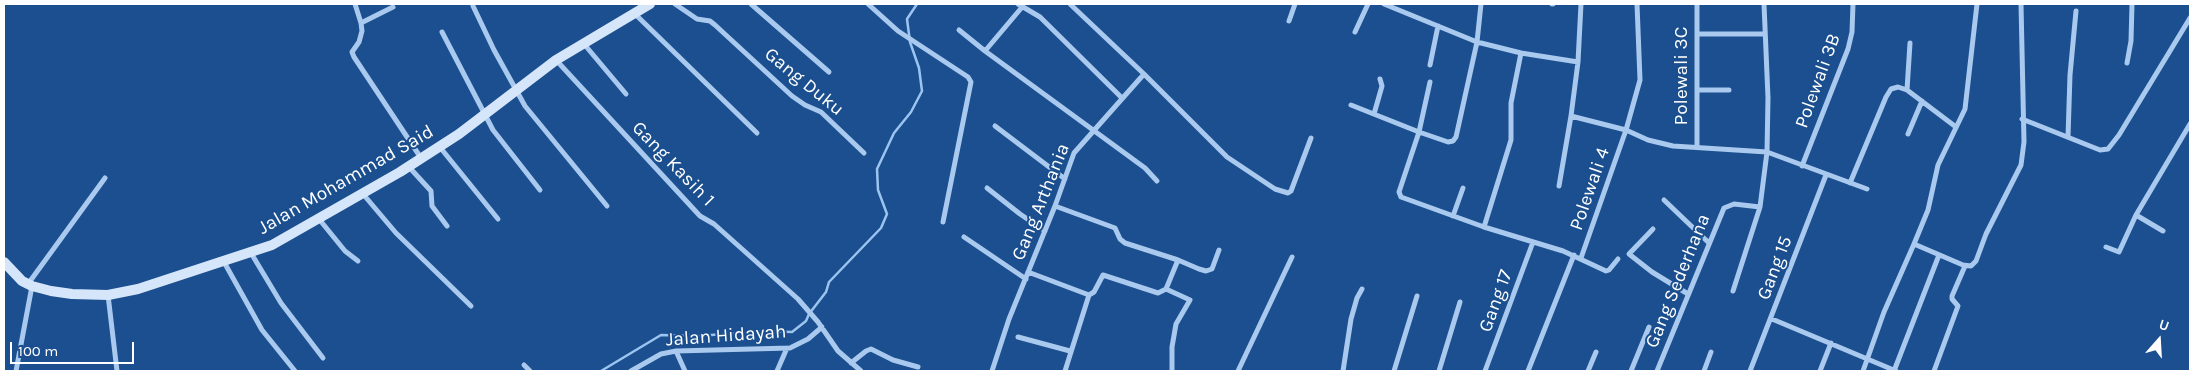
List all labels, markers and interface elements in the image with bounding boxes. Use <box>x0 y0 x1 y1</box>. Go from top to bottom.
street label: Polewali 3C <box>1671 27 1693 125</box>
street label: Polewali 3B <box>1790 31 1846 131</box>
street label: Gang Duku <box>760 43 848 121</box>
street label: Gang Kasih 1 <box>627 117 719 211</box>
street label: Jalan Mohammad Said <box>254 120 438 240</box>
street label: Gang Arthania <box>1007 140 1075 264</box>
street label: Polewali 4 <box>1565 144 1615 234</box>
street label: Gang Sederhana <box>1641 211 1715 351</box>
street label: Gang 15 <box>1752 233 1798 303</box>
street label: Gang 17 <box>1474 267 1518 335</box>
north arrow <box>2134 315 2184 365</box>
text: U <box>2157 316 2171 335</box>
street label: Jalan Hidayah <box>665 320 787 352</box>
scale bar <box>12 332 136 364</box>
text: 100 m <box>18 342 58 360</box>

